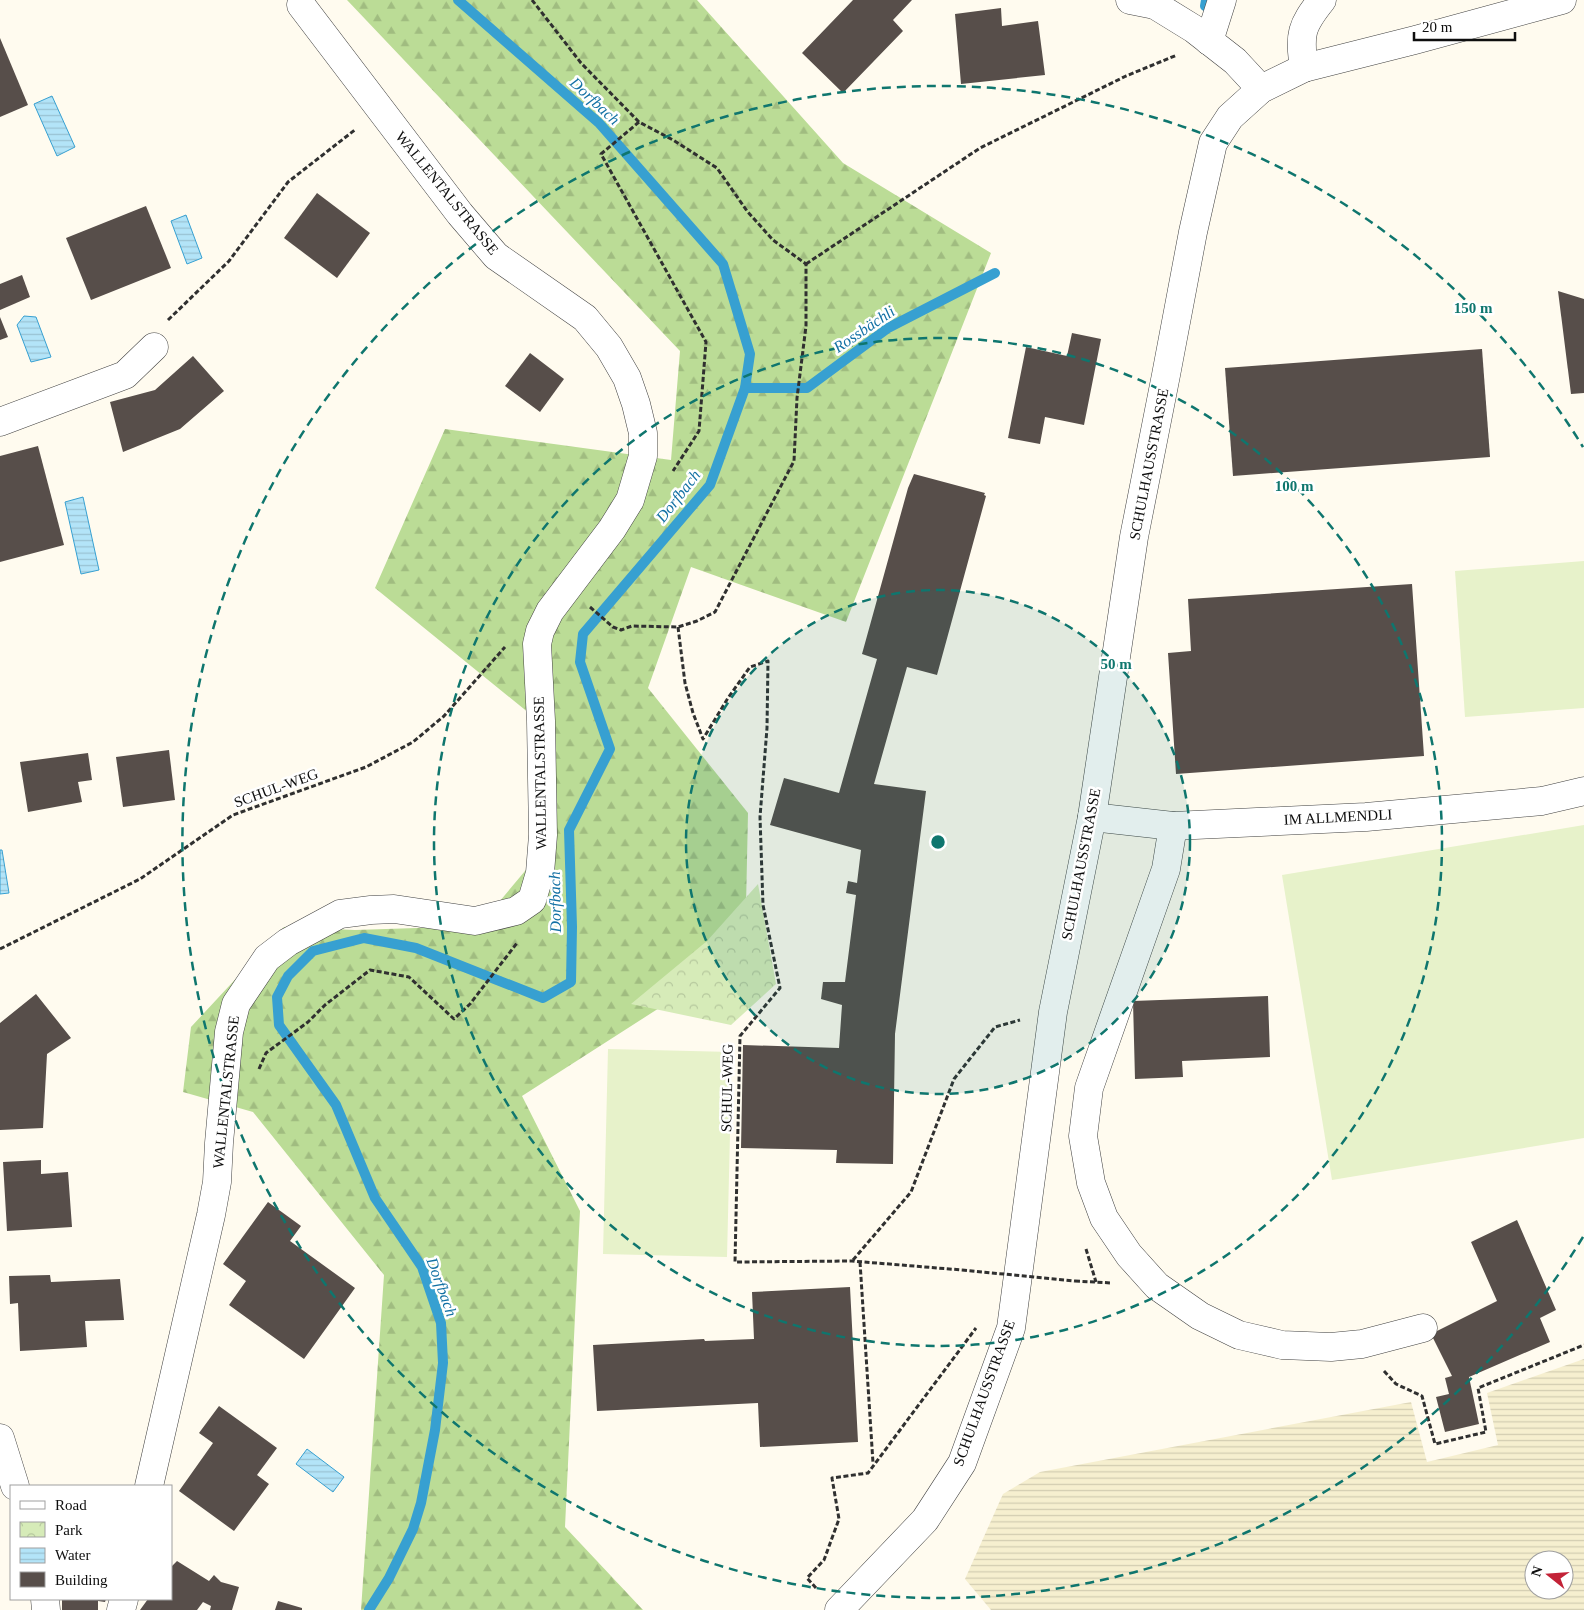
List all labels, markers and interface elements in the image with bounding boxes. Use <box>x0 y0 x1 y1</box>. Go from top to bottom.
scale bar <box>1414 10 1515 42</box>
text: 20 m <box>1422 19 1453 35</box>
water label: Dorfbach <box>565 73 623 129</box>
street label: WALLENTALSTRASSE <box>392 128 502 258</box>
text: 150 m <box>1454 300 1493 316</box>
water label: Rossbächli <box>829 302 898 356</box>
street label: SCHULHAUSSTRASSE <box>1126 387 1172 541</box>
water label: Dorfbach <box>652 467 704 527</box>
text: 100 m <box>1275 478 1314 494</box>
text: 50 m <box>1100 656 1132 672</box>
street label: WALLENTALSTRASSE <box>531 696 549 850</box>
street label: SCHUL-WEG <box>232 765 320 811</box>
street label: SCHULHAUSSTRASSE <box>1058 787 1104 941</box>
street label: IM ALLMENDLI <box>1283 806 1393 828</box>
centre of rings <box>929 833 947 851</box>
water label: Dorfbach <box>546 871 565 934</box>
street label: WALLENTALSTRASSE <box>210 1015 242 1169</box>
street label: SCHUL-WEG <box>718 1044 736 1132</box>
water label: Dorfbach <box>422 1254 460 1319</box>
street label: SCHULHAUSSTRASSE <box>950 1318 1018 1468</box>
legend <box>10 1485 172 1600</box>
text: Road <box>55 1497 87 1513</box>
text: Park <box>55 1522 83 1538</box>
text: Water <box>55 1547 90 1563</box>
north arrow <box>1524 1550 1574 1600</box>
text: N <box>1528 1564 1546 1578</box>
text: Building <box>55 1572 108 1588</box>

